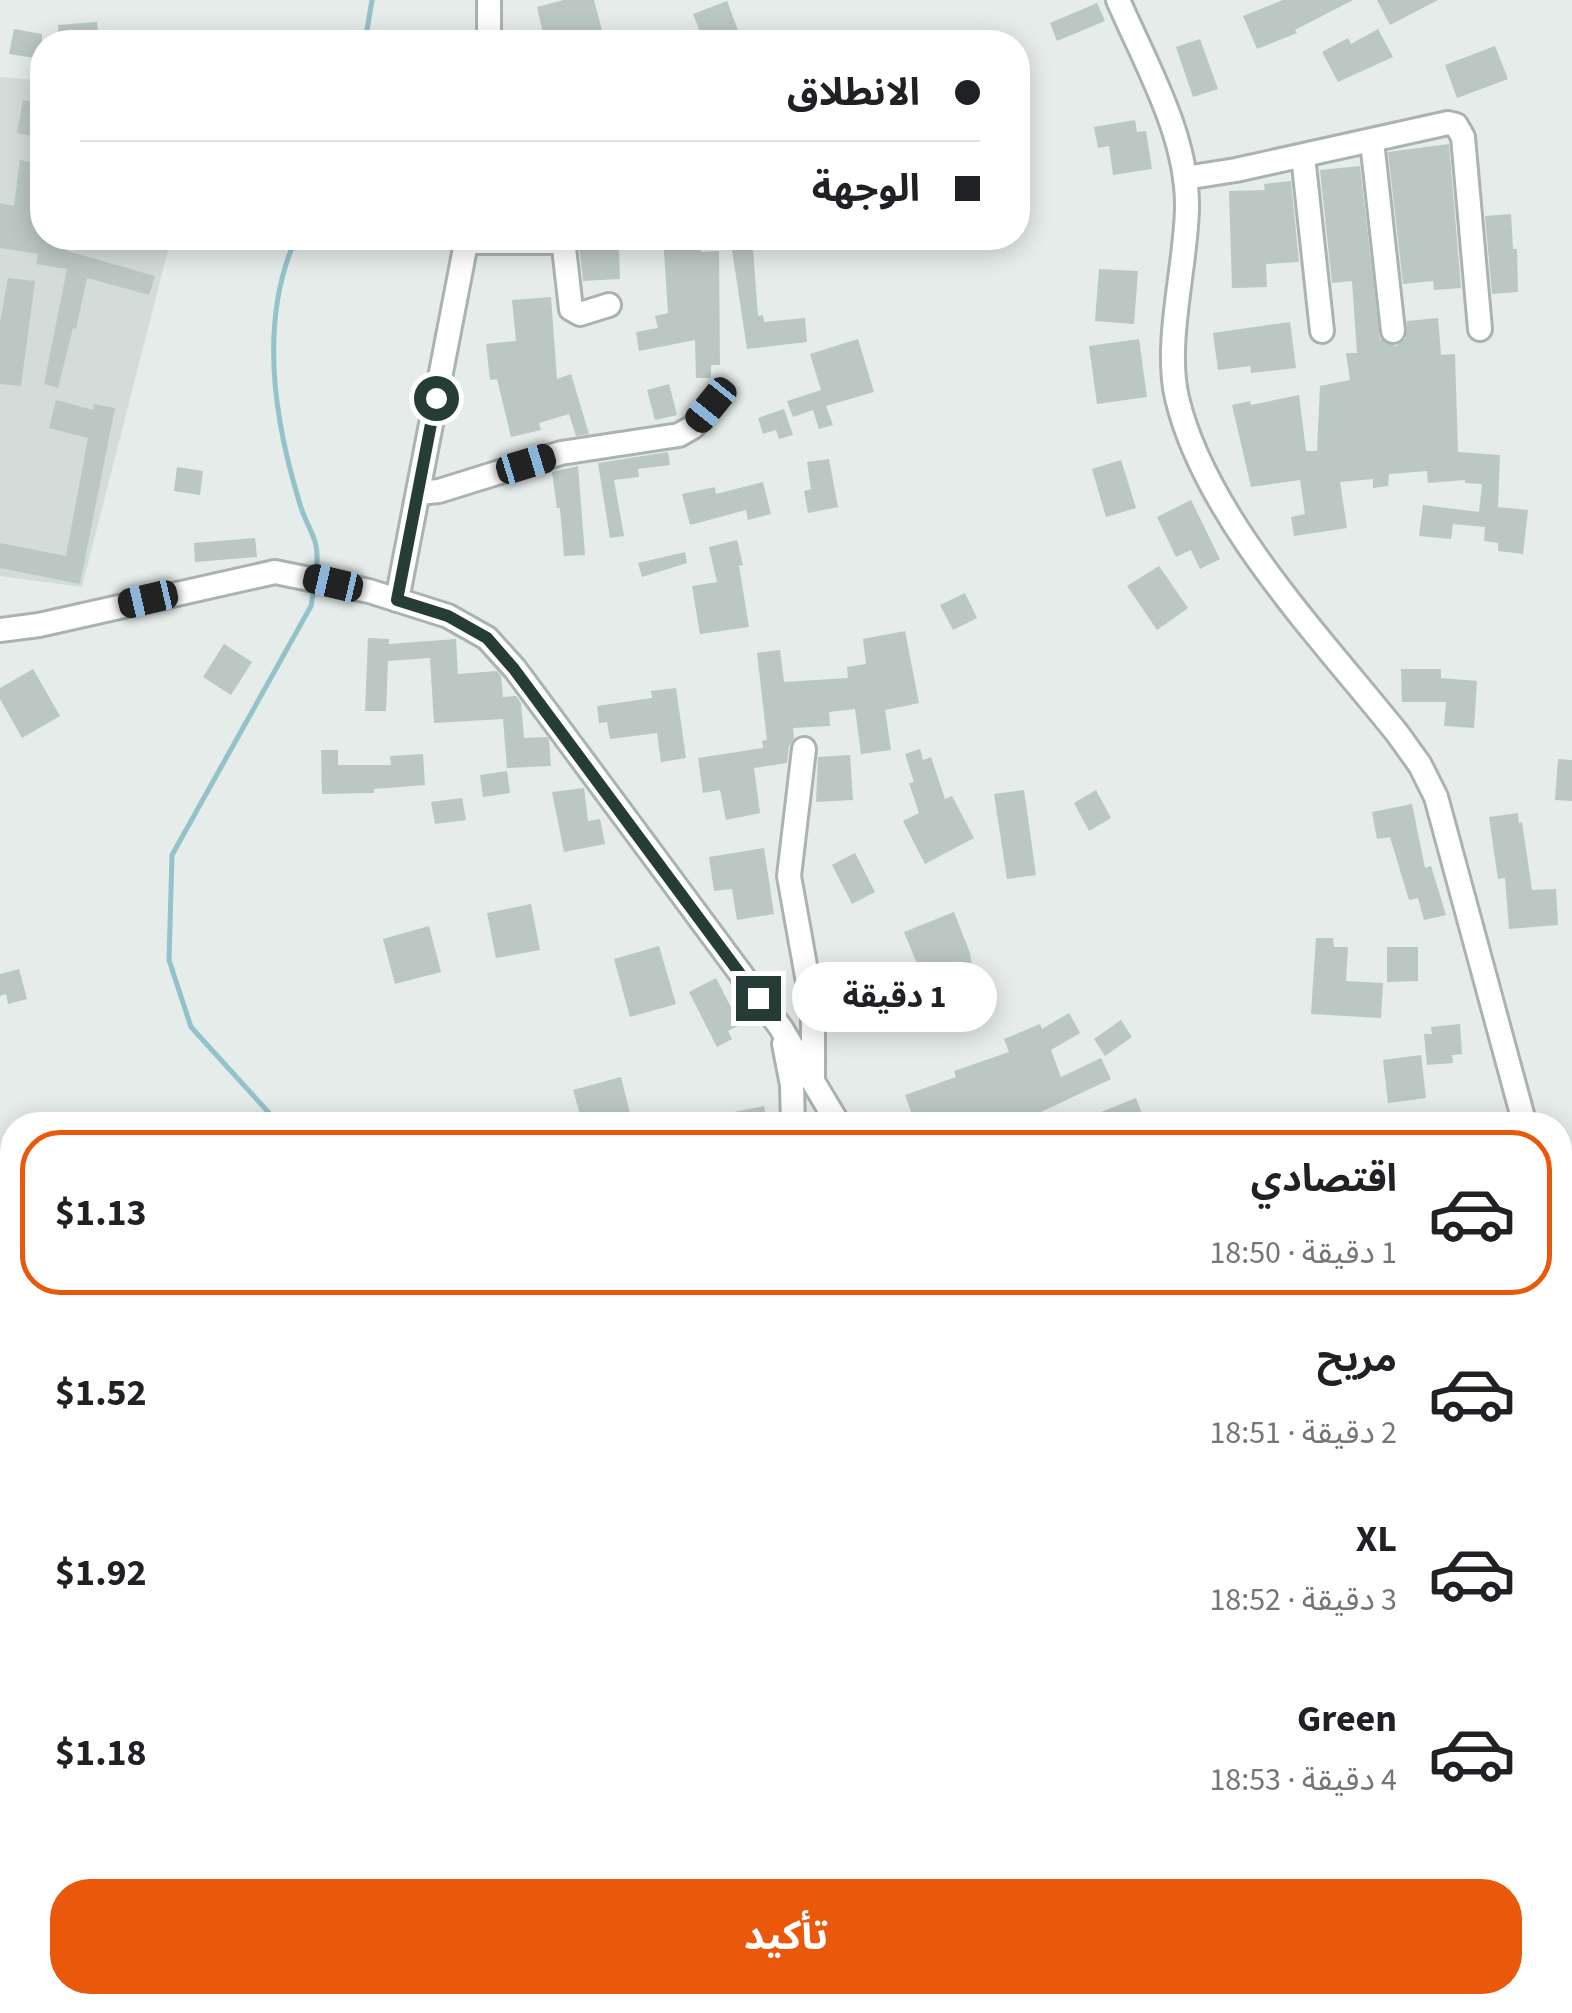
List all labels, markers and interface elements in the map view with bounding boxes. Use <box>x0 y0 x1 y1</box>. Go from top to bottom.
text: الانطلاق <box>787 66 920 120</box>
text: الوجهة <box>812 162 920 216</box>
car <box>680 372 742 438</box>
route start <box>414 376 459 421</box>
car <box>493 441 559 487</box>
car <box>300 562 366 604</box>
car <box>115 578 181 620</box>
callout: 1 دقيقة <box>793 963 998 1033</box>
text: 1 دقيقة <box>843 974 946 1020</box>
route end <box>736 976 781 1021</box>
text: اقتصادي <box>1251 1152 1397 1206</box>
icon: car <box>1427 1168 1517 1258</box>
text: $1.13 <box>55 1186 147 1240</box>
text: 1 دقيقة · 18:50 <box>1209 1230 1397 1276</box>
text: مريح <box>1317 1332 1397 1386</box>
icon: car <box>1427 1348 1517 1438</box>
text: $1.52 <box>55 1366 147 1420</box>
text: 2 دقيقة · 18:51 <box>1209 1410 1397 1456</box>
text: XL <box>1356 1512 1397 1566</box>
icon: car <box>1427 1528 1517 1618</box>
text: $1.92 <box>55 1546 147 1600</box>
text: 3 دقيقة · 18:52 <box>1209 1577 1397 1623</box>
text: Green <box>1297 1692 1397 1746</box>
icon: car <box>1427 1708 1517 1798</box>
text: $1.18 <box>55 1726 147 1780</box>
text: 4 دقيقة · 18:53 <box>1209 1757 1397 1803</box>
button: تأكيد <box>50 1879 1522 1994</box>

